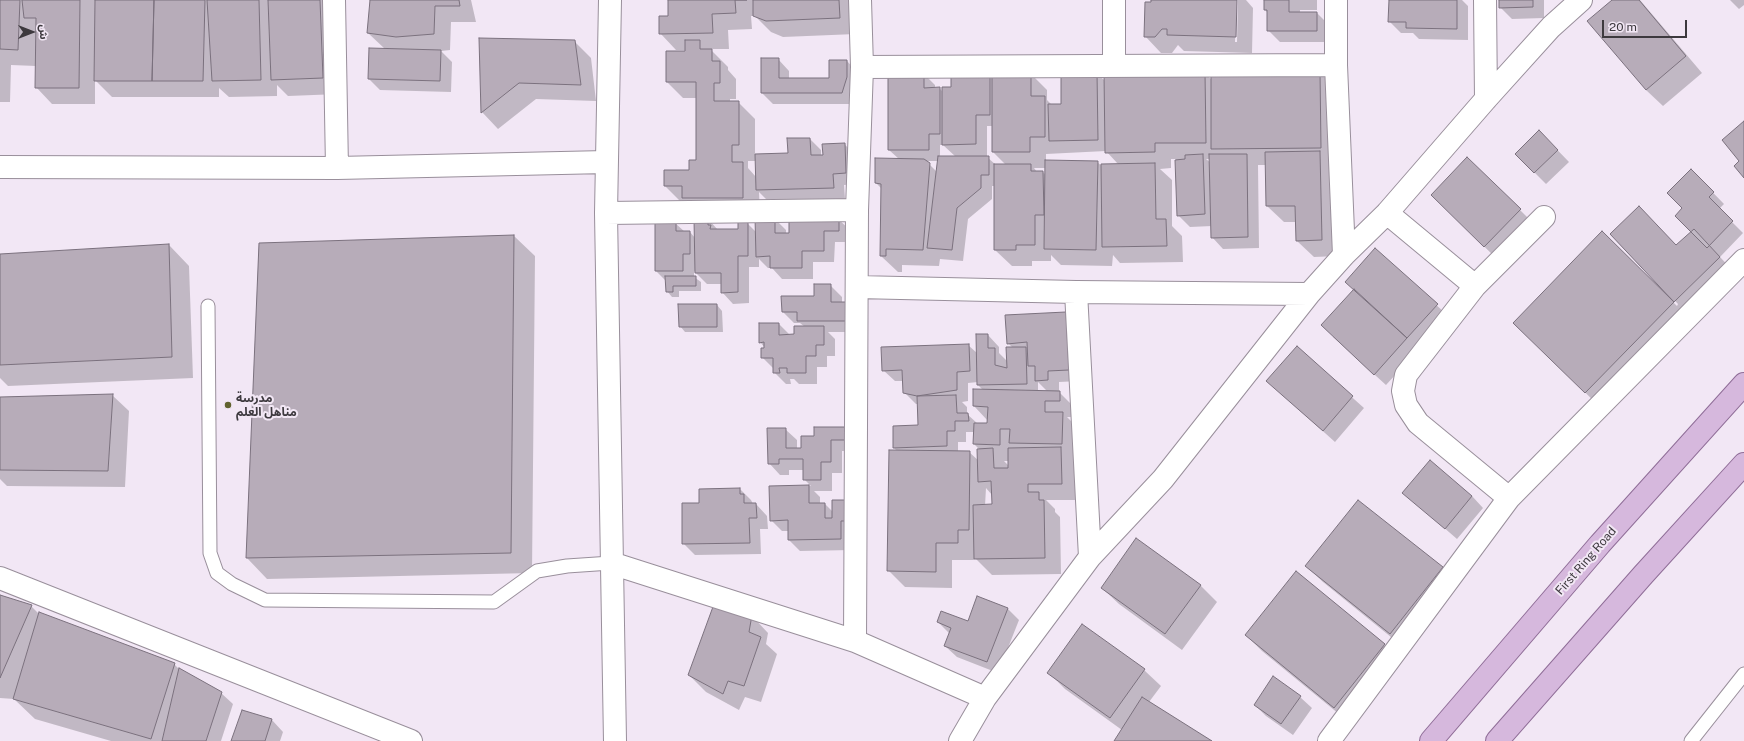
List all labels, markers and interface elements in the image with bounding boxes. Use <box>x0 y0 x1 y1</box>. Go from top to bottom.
north arrow <box>12 12 52 52</box>
scale bar <box>1604 12 1689 38</box>
text: 20 m <box>1609 20 1637 34</box>
text: ش <box>38 24 50 40</box>
place label: مدرسة مناهل العلم <box>236 391 297 419</box>
marker: مدرسة مناهل العلم <box>223 400 233 410</box>
street label: First Ring Road <box>1553 524 1619 598</box>

